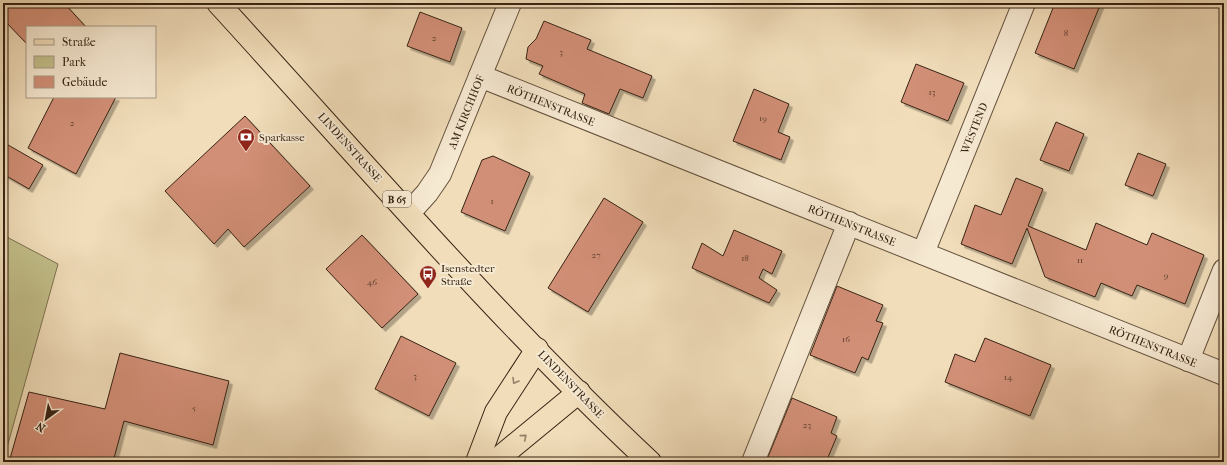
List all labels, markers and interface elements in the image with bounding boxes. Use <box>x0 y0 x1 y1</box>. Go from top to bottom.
legend <box>26 26 156 98</box>
house number: 8 <box>1064 28 1069 38</box>
house number: 2 <box>432 33 437 43</box>
text: Straße <box>62 35 96 49</box>
house number: 3 <box>559 47 563 57</box>
text: Park <box>62 55 87 69</box>
street label: AM KIRCHHOF <box>445 73 487 152</box>
text: Gebäude <box>62 75 107 89</box>
street label: RÖTHENSTRASSE <box>505 82 597 129</box>
house number: 13 <box>929 87 936 97</box>
street label: WESTEND <box>958 101 991 157</box>
street label: LINDENSTRASSE <box>315 110 384 185</box>
house number: 19 <box>759 113 767 123</box>
house number: 2 <box>70 118 75 128</box>
bank icon: Sparkasse <box>236 127 256 152</box>
place label: Sparkasse <box>259 131 305 144</box>
road number: B 65 <box>383 191 411 207</box>
house number: 1 <box>490 196 494 206</box>
street label: RÖTHENSTRASSE <box>806 202 898 249</box>
house number: 27 <box>592 250 601 260</box>
house number: 18 <box>741 253 749 263</box>
house number: 11 <box>1077 255 1083 265</box>
place label: Isenstedter Straße <box>441 262 495 288</box>
bus stop icon: Isenstedter Straße <box>418 264 438 289</box>
house number: 9 <box>1164 270 1169 280</box>
house number: 46 <box>367 277 377 287</box>
street label: RÖTHENSTRASSE <box>1107 323 1199 370</box>
house number: 16 <box>842 334 850 344</box>
street label: LINDENSTRASSE <box>535 348 606 421</box>
house number: 3 <box>413 371 417 381</box>
house number: 14 <box>1004 372 1013 382</box>
one-way arrow <box>512 377 520 384</box>
north arrow <box>26 399 66 439</box>
house number: 5 <box>192 403 196 413</box>
text: N <box>33 419 48 435</box>
house number: 23 <box>803 420 811 430</box>
one-way arrow <box>519 435 526 442</box>

